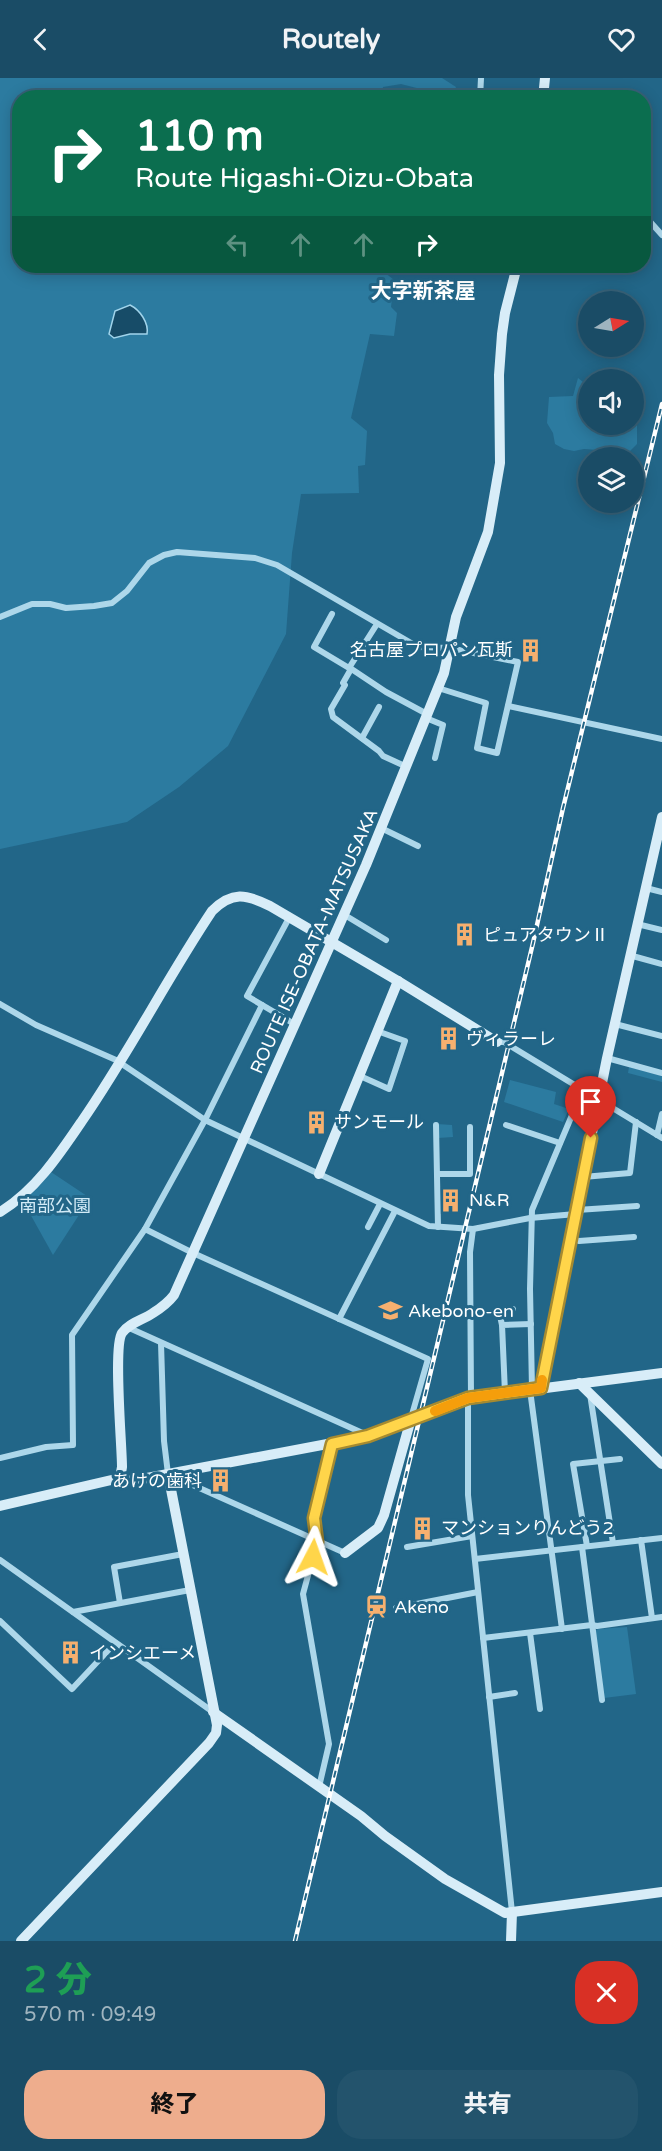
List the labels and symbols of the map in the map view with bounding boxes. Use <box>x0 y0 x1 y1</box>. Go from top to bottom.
district label: 大字新茶屋 <box>371 279 476 304</box>
north arrow <box>578 291 644 357</box>
building icon: 名古屋プロパン瓦斯 <box>518 637 544 663</box>
place label: 名古屋プロパン瓦斯 <box>350 639 513 661</box>
street label: ROUTE ISE-OBATA-MATSUSAKA <box>245 805 383 1077</box>
building icon: ピュアタウンⅡ <box>452 922 478 948</box>
place label: ピュアタウンⅡ <box>483 924 609 946</box>
building icon: ヴィラーレ <box>435 1026 461 1052</box>
place label: ヴィラーレ <box>466 1028 556 1050</box>
pin <box>565 1076 616 1138</box>
building icon: サンモール <box>303 1109 329 1135</box>
place label: サンモール <box>334 1111 424 1133</box>
building icon: N&R <box>438 1187 464 1213</box>
place label: N&R <box>469 1189 509 1211</box>
park label: 南部公園 <box>19 1195 91 1217</box>
school or university icon: Akebono-en <box>377 1298 403 1324</box>
place label: Akebono-en <box>408 1300 514 1322</box>
building icon: あけの歯科 <box>207 1468 233 1494</box>
place label: あけの歯科 <box>112 1470 202 1492</box>
building icon: マンションりんどう2 <box>410 1515 436 1541</box>
place label: マンションりんどう2 <box>441 1517 614 1539</box>
position arrow <box>281 1525 345 1589</box>
station icon: Akeno <box>363 1594 389 1620</box>
place label: Akeno <box>394 1596 449 1618</box>
building icon: インシエーメ <box>58 1640 84 1666</box>
place label: インシエーメ <box>89 1642 196 1664</box>

